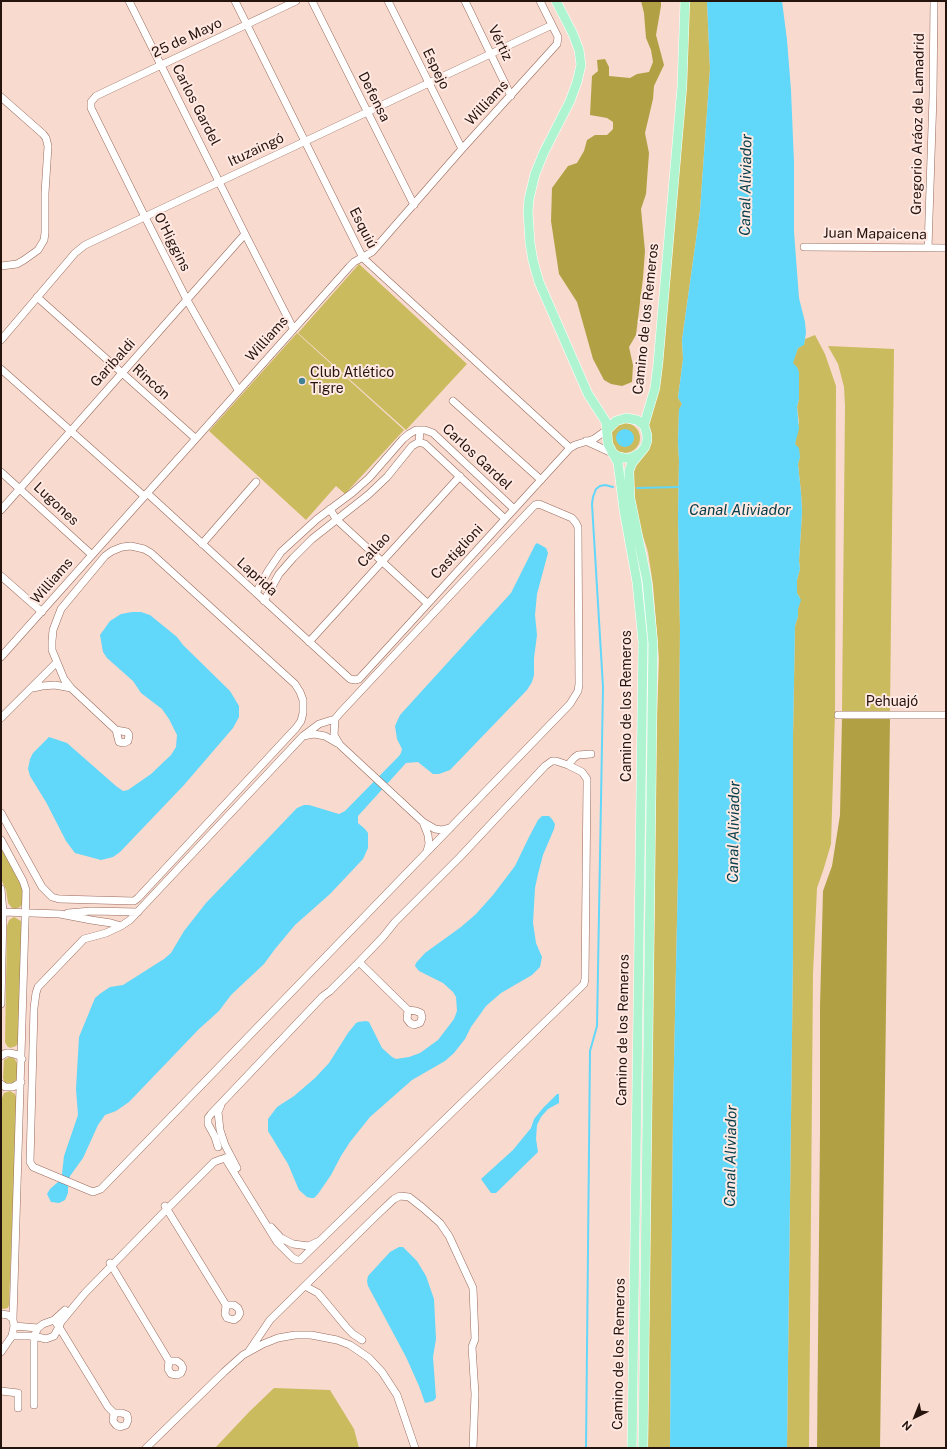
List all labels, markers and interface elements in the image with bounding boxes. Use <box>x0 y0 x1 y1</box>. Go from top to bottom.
street label: 25 de Mayo <box>149 14 225 62</box>
street label: Vértiz <box>484 22 516 64</box>
street label: Gregorio Aráoz de Lamadrid <box>908 33 928 215</box>
street label: Espejo <box>419 46 453 92</box>
street label: Carlos Gardel <box>168 62 224 148</box>
street label: Defensa <box>354 69 394 125</box>
street label: Williams <box>462 77 512 129</box>
street label: Ituzaingó <box>225 130 287 170</box>
water label: Canal Aliviador <box>736 134 756 236</box>
street label: Esquiú <box>346 205 380 251</box>
street label: O'Higgins <box>150 210 194 274</box>
street label: Juan Mapaicena <box>823 225 927 243</box>
street label: Camino de los Remeros <box>630 243 662 395</box>
street label: Williams <box>242 313 292 365</box>
street label: Garibaldi <box>87 336 139 390</box>
street label: Rincón <box>129 361 173 403</box>
place label: Club Atlético Tigre <box>310 365 394 398</box>
marker: Club Atlético Tigre <box>297 376 307 386</box>
street label: Carlos Gardel <box>439 421 515 493</box>
street label: Lugones <box>30 479 82 529</box>
water label: Canal Aliviador <box>689 501 791 519</box>
street label: Castiglioni <box>427 521 487 583</box>
street label: Callao <box>354 529 394 571</box>
street label: Laprida <box>233 554 281 600</box>
street label: Williams <box>27 555 77 607</box>
street label: Camino de los Remeros <box>619 630 635 782</box>
street label: Pehuajó <box>866 694 918 710</box>
water label: Canal Aliviador <box>724 781 744 883</box>
street label: Camino de los Remeros <box>613 954 633 1106</box>
water label: Canal Aliviador <box>721 1105 741 1207</box>
street label: Camino de los Remeros <box>609 1278 629 1430</box>
north arrow <box>895 1397 935 1437</box>
text: N <box>900 1418 914 1433</box>

